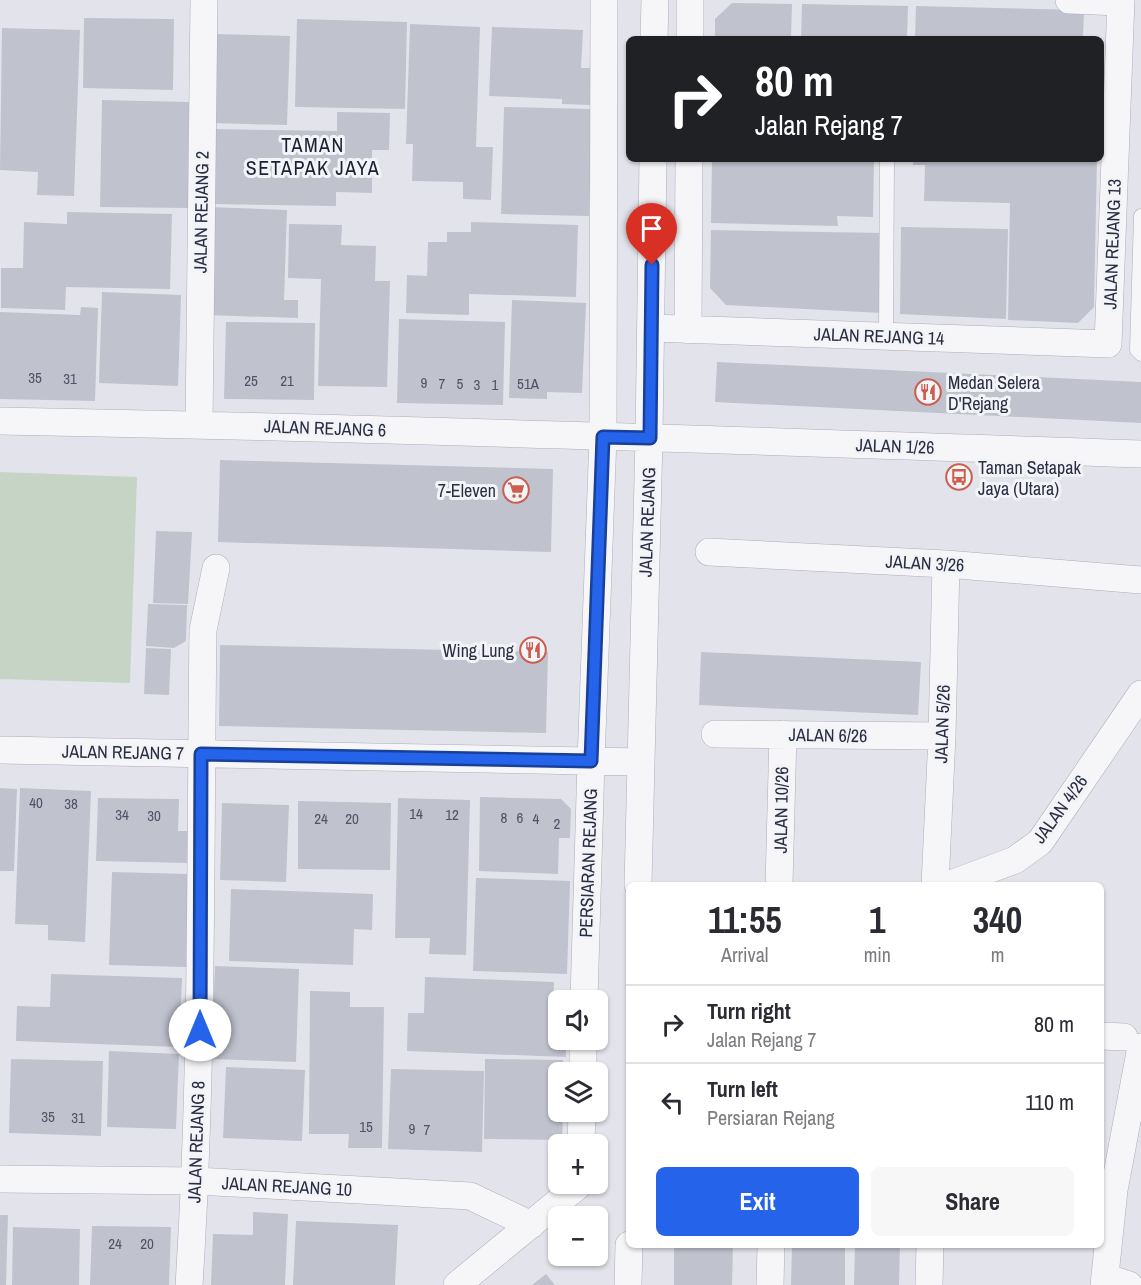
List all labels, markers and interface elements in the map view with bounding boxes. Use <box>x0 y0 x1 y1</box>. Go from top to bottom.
text: 80 m <box>755 53 834 109</box>
icon: right <box>656 60 734 138</box>
text: Jalan Rejang 7 <box>755 107 903 143</box>
district label: TAMAN SETAPAK JAYA <box>246 131 380 181</box>
street label: JALAN REJANG 2 <box>187 151 215 273</box>
street label: JALAN REJANG 13 <box>1097 178 1127 310</box>
pin <box>626 203 677 265</box>
icon: arrive <box>635 212 668 245</box>
street label: JALAN REJANG 14 <box>813 321 945 351</box>
house number: 35 <box>28 367 42 388</box>
house number: 31 <box>63 368 77 389</box>
house number: 25 <box>244 370 258 391</box>
house number: 21 <box>280 370 294 391</box>
place label: Medan Selera D'Rejang <box>948 370 1040 416</box>
house number: 9 <box>421 372 428 393</box>
house number: 7 <box>439 373 446 394</box>
house number: 5 <box>457 373 464 394</box>
house number: 51A <box>517 373 540 394</box>
house number: 3 <box>474 374 481 395</box>
house number: 1 <box>492 374 499 395</box>
restaurant icon: Medan Selera D'Rejang <box>913 377 943 407</box>
street label: JALAN REJANG 6 <box>263 413 387 443</box>
street label: JALAN 1/26 <box>855 432 935 460</box>
place label: Taman Setapak Jaya (Utara) <box>978 455 1081 501</box>
bus stop icon: Taman Setapak Jaya (Utara) <box>944 462 974 492</box>
street label: JALAN REJANG <box>633 467 661 577</box>
supermarket icon: 7-Eleven <box>501 475 531 505</box>
place label: 7-Eleven <box>438 478 496 503</box>
street label: JALAN 3/26 <box>885 548 965 578</box>
restaurant icon: Wing Lung <box>518 635 548 665</box>
place label: Wing Lung <box>443 638 515 663</box>
street label: JALAN 5/26 <box>928 684 956 764</box>
street label: JALAN 6/26 <box>788 722 868 748</box>
street label: JALAN REJANG 7 <box>62 738 184 766</box>
street label: JALAN 10/26 <box>768 766 794 854</box>
street label: JALAN 4/26 <box>1027 770 1093 848</box>
street label: PERSIARAN REJANG <box>573 788 603 938</box>
house number: 40 <box>29 792 43 813</box>
house number: 38 <box>64 793 78 814</box>
house number: 14 <box>409 803 423 824</box>
house number: 34 <box>115 804 129 825</box>
house number: 12 <box>445 804 459 825</box>
house number: 30 <box>147 805 161 826</box>
house number: 8 <box>501 807 508 828</box>
house number: 6 <box>517 807 524 828</box>
house number: 24 <box>314 808 328 829</box>
house number: 20 <box>345 808 359 829</box>
house number: 4 <box>533 808 540 829</box>
house number: 2 <box>554 813 561 834</box>
text: 11:55 <box>708 896 782 944</box>
text: 1 <box>869 896 886 944</box>
text: 340 <box>973 896 1022 944</box>
text: Arrival <box>721 941 769 968</box>
text: min <box>864 941 891 968</box>
text: m <box>991 941 1004 968</box>
map controls <box>548 990 608 1266</box>
button: sound <box>548 990 608 1050</box>
text: Turn right <box>707 996 791 1026</box>
position arrow <box>168 998 232 1062</box>
icon: right <box>656 1008 689 1041</box>
text: 80 m <box>1034 1009 1074 1039</box>
text: Jalan Rejang 7 <box>707 1026 816 1053</box>
button: layers <box>548 1062 608 1122</box>
text: Turn left <box>707 1074 778 1104</box>
street label: JALAN REJANG 8 <box>181 1080 211 1204</box>
icon: left <box>656 1086 689 1119</box>
text: 110 m <box>1025 1087 1074 1117</box>
text: Persiaran Rejang <box>707 1104 835 1131</box>
house number: 35 <box>41 1106 55 1127</box>
house number: 31 <box>71 1107 85 1128</box>
house number: 15 <box>359 1116 373 1137</box>
house number: 9 <box>409 1118 416 1139</box>
house number: 7 <box>424 1119 431 1140</box>
button: + <box>548 1134 608 1194</box>
button: Exit <box>656 1167 859 1236</box>
button: Share <box>871 1167 1074 1236</box>
street label: JALAN REJANG 10 <box>221 1170 353 1202</box>
button: − <box>548 1206 608 1266</box>
house number: 24 <box>108 1233 122 1254</box>
house number: 20 <box>140 1233 154 1254</box>

